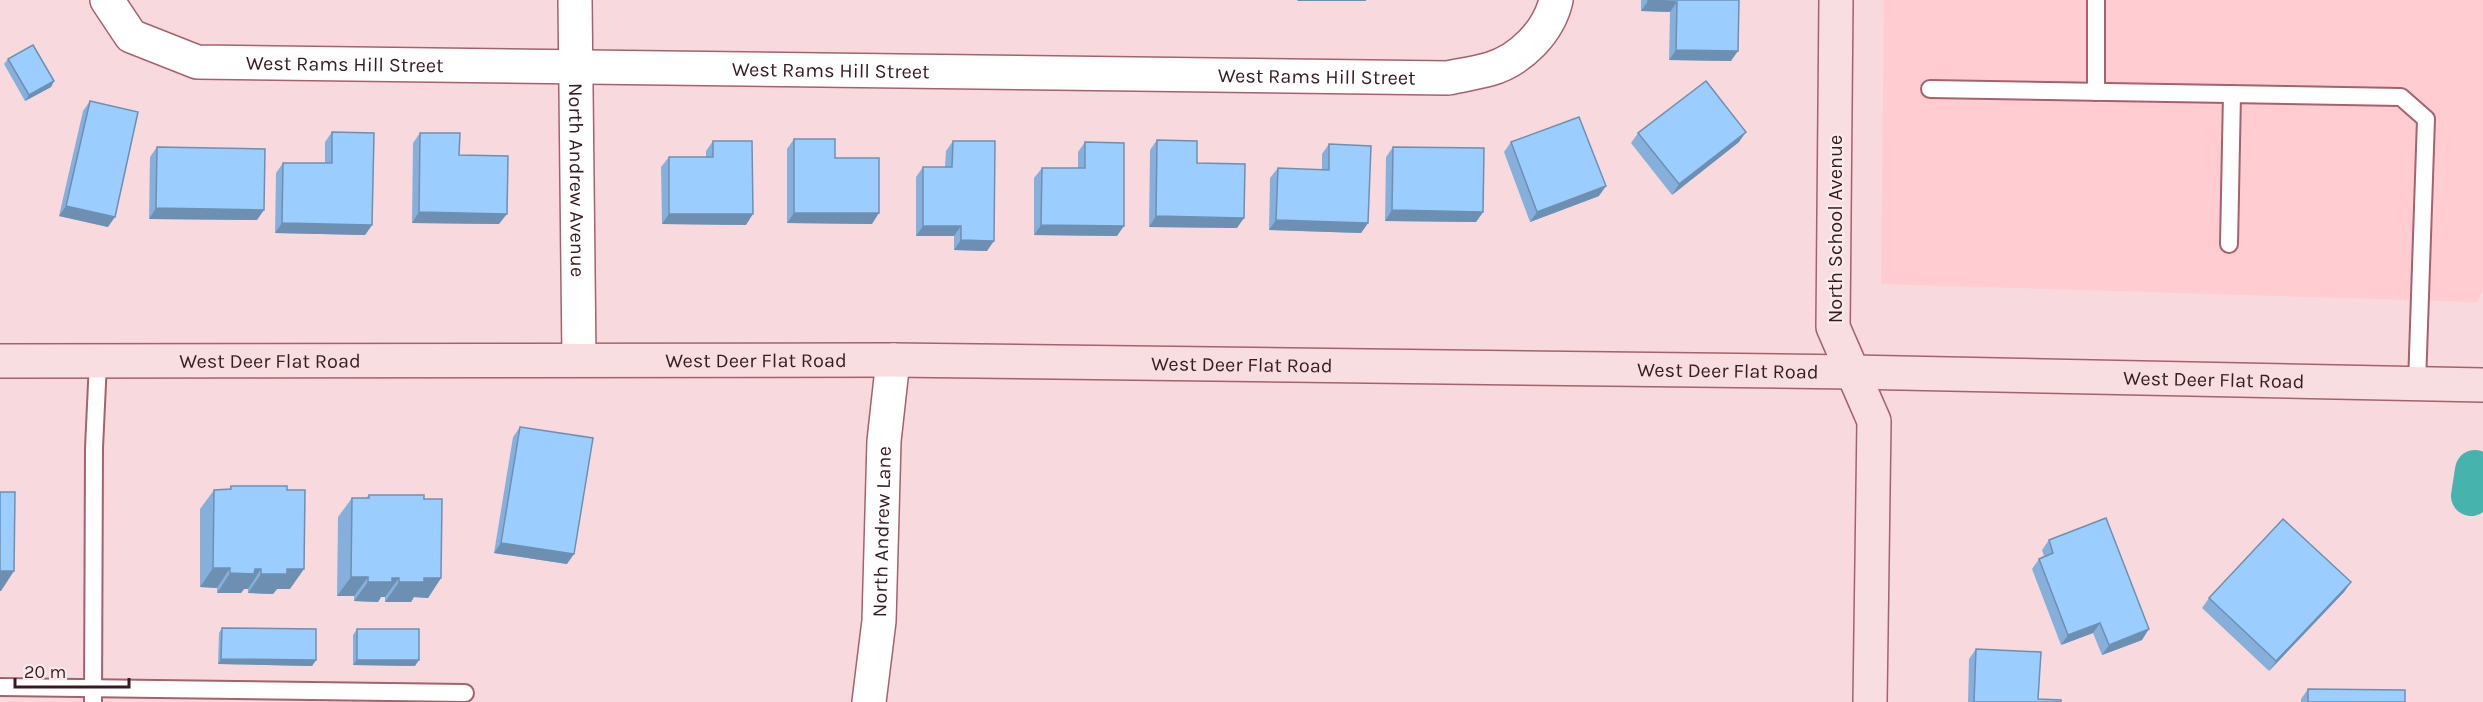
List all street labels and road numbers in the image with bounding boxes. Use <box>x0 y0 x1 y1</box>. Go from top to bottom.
street label: West Rams Hill Street <box>246 52 444 77</box>
street label: West Rams Hill Street <box>732 58 930 83</box>
street label: West Rams Hill Street <box>1218 64 1416 90</box>
street label: North Andrew Avenue <box>564 83 589 277</box>
street label: North School Avenue <box>1824 135 1847 323</box>
street label: West Deer Flat Road <box>665 349 847 372</box>
street label: West Deer Flat Road <box>179 350 361 373</box>
street label: West Deer Flat Road <box>1151 352 1333 378</box>
street label: West Deer Flat Road <box>1637 358 1819 384</box>
street label: West Deer Flat Road <box>2123 367 2305 393</box>
street label: North Andrew Lane <box>868 446 896 618</box>

